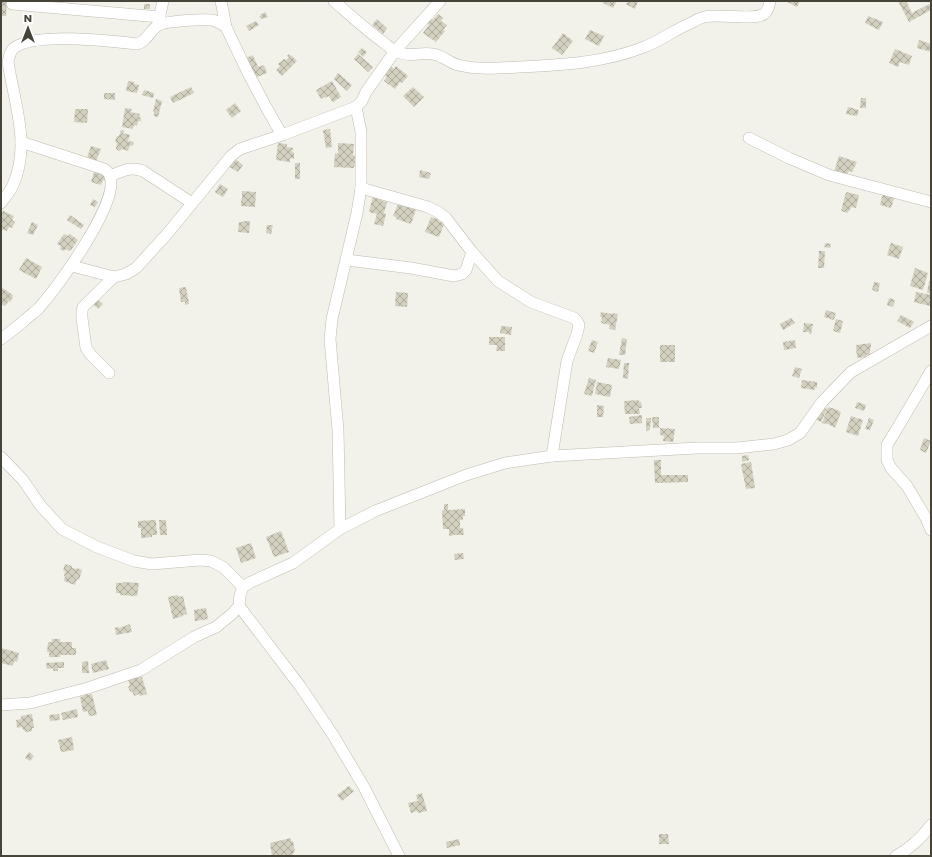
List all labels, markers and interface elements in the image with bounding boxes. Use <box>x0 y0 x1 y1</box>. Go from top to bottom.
north arrow <box>8 8 48 48</box>
text: N <box>24 10 32 26</box>

